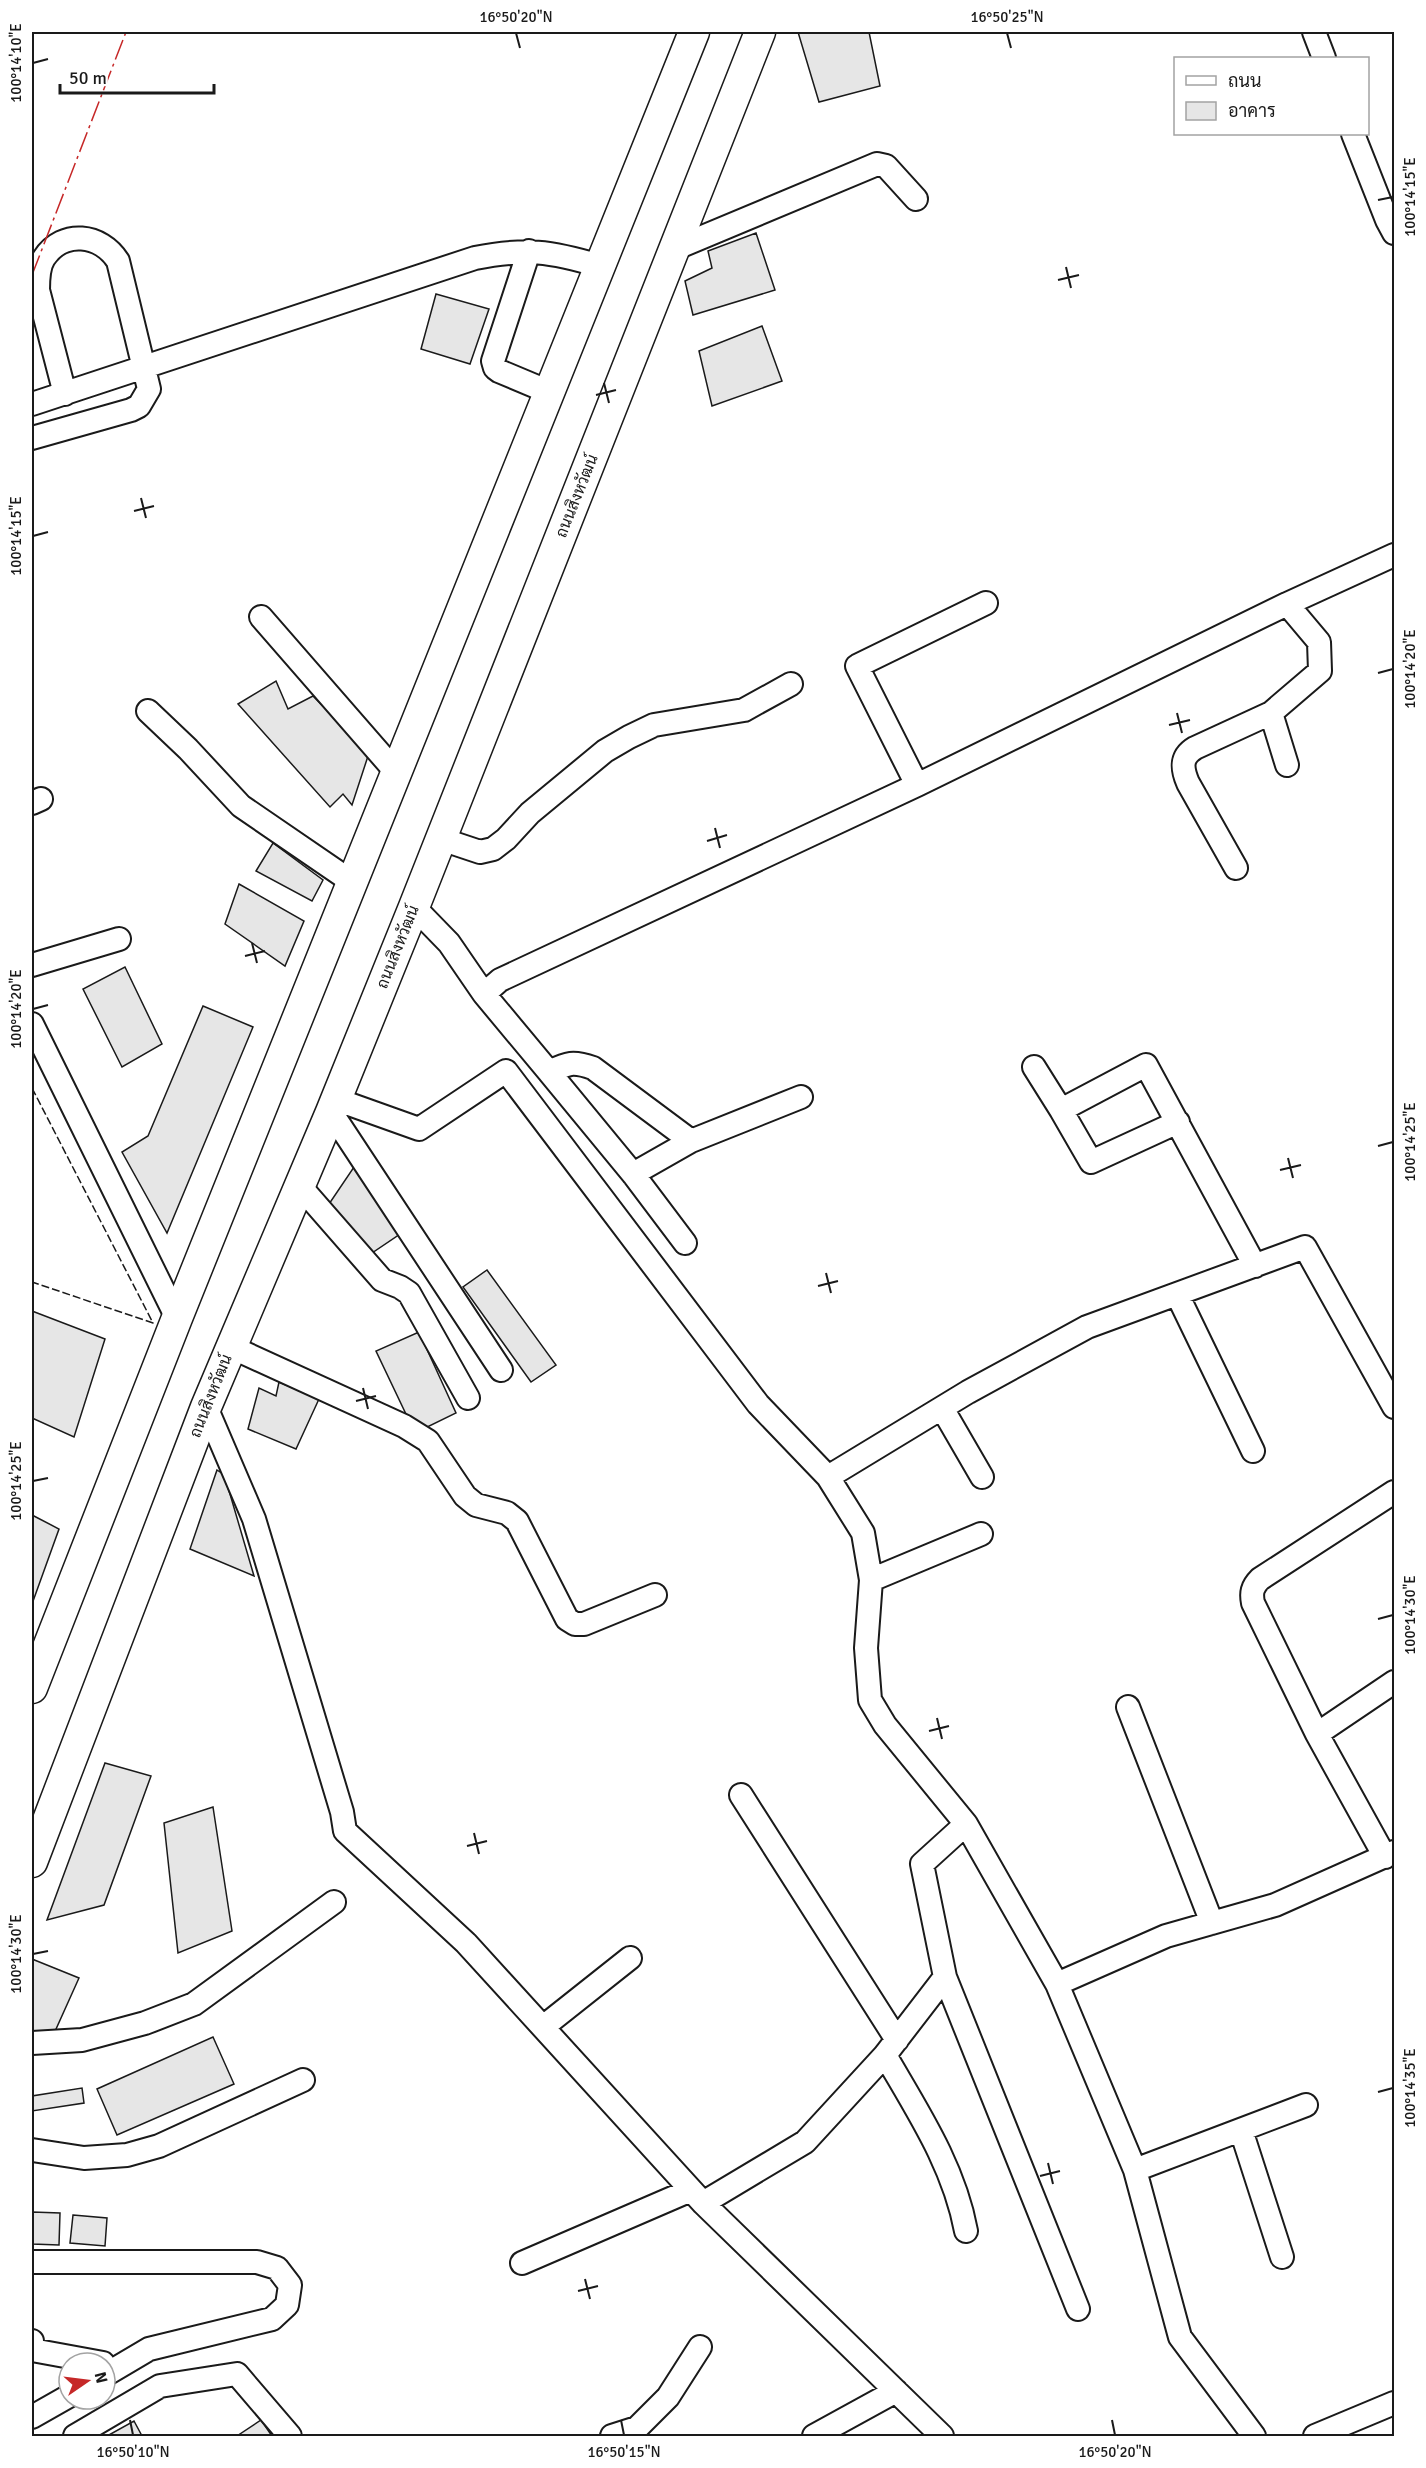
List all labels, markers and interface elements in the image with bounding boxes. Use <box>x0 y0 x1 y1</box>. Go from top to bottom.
text: 16°50'20"N <box>479 8 553 26</box>
text: 16°50'25"N <box>970 8 1044 26</box>
text: 100°14'10"E <box>7 23 25 103</box>
scale bar <box>60 57 214 95</box>
legend <box>1174 57 1369 135</box>
text: 50 m <box>69 67 107 89</box>
text: ถนน <box>1228 70 1261 92</box>
text: อาคาร <box>1228 100 1276 122</box>
text: 100°14'15"E <box>1401 157 1419 237</box>
street label: ถนนสิงหวัฒน์ <box>548 450 603 541</box>
text: 100°14'15"E <box>7 496 25 576</box>
text: 100°14'20"E <box>1401 629 1419 709</box>
street label: ถนนสิงหวัฒน์ <box>369 901 424 992</box>
text: 100°14'20"E <box>7 969 25 1049</box>
text: 100°14'25"E <box>1401 1102 1419 1182</box>
street label: ถนนสิงหวัฒน์ <box>182 1350 237 1441</box>
text: 100°14'25"E <box>7 1441 25 1521</box>
text: 100°14'30"E <box>1401 1575 1419 1655</box>
text: 100°14'30"E <box>7 1914 25 1994</box>
text: 100°14'35"E <box>1401 2048 1419 2128</box>
north arrow <box>57 2351 117 2411</box>
text: N <box>90 2370 112 2385</box>
text: 16°50'10"N <box>96 2443 170 2461</box>
text: 16°50'15"N <box>587 2443 661 2461</box>
text: 16°50'20"N <box>1078 2443 1152 2461</box>

